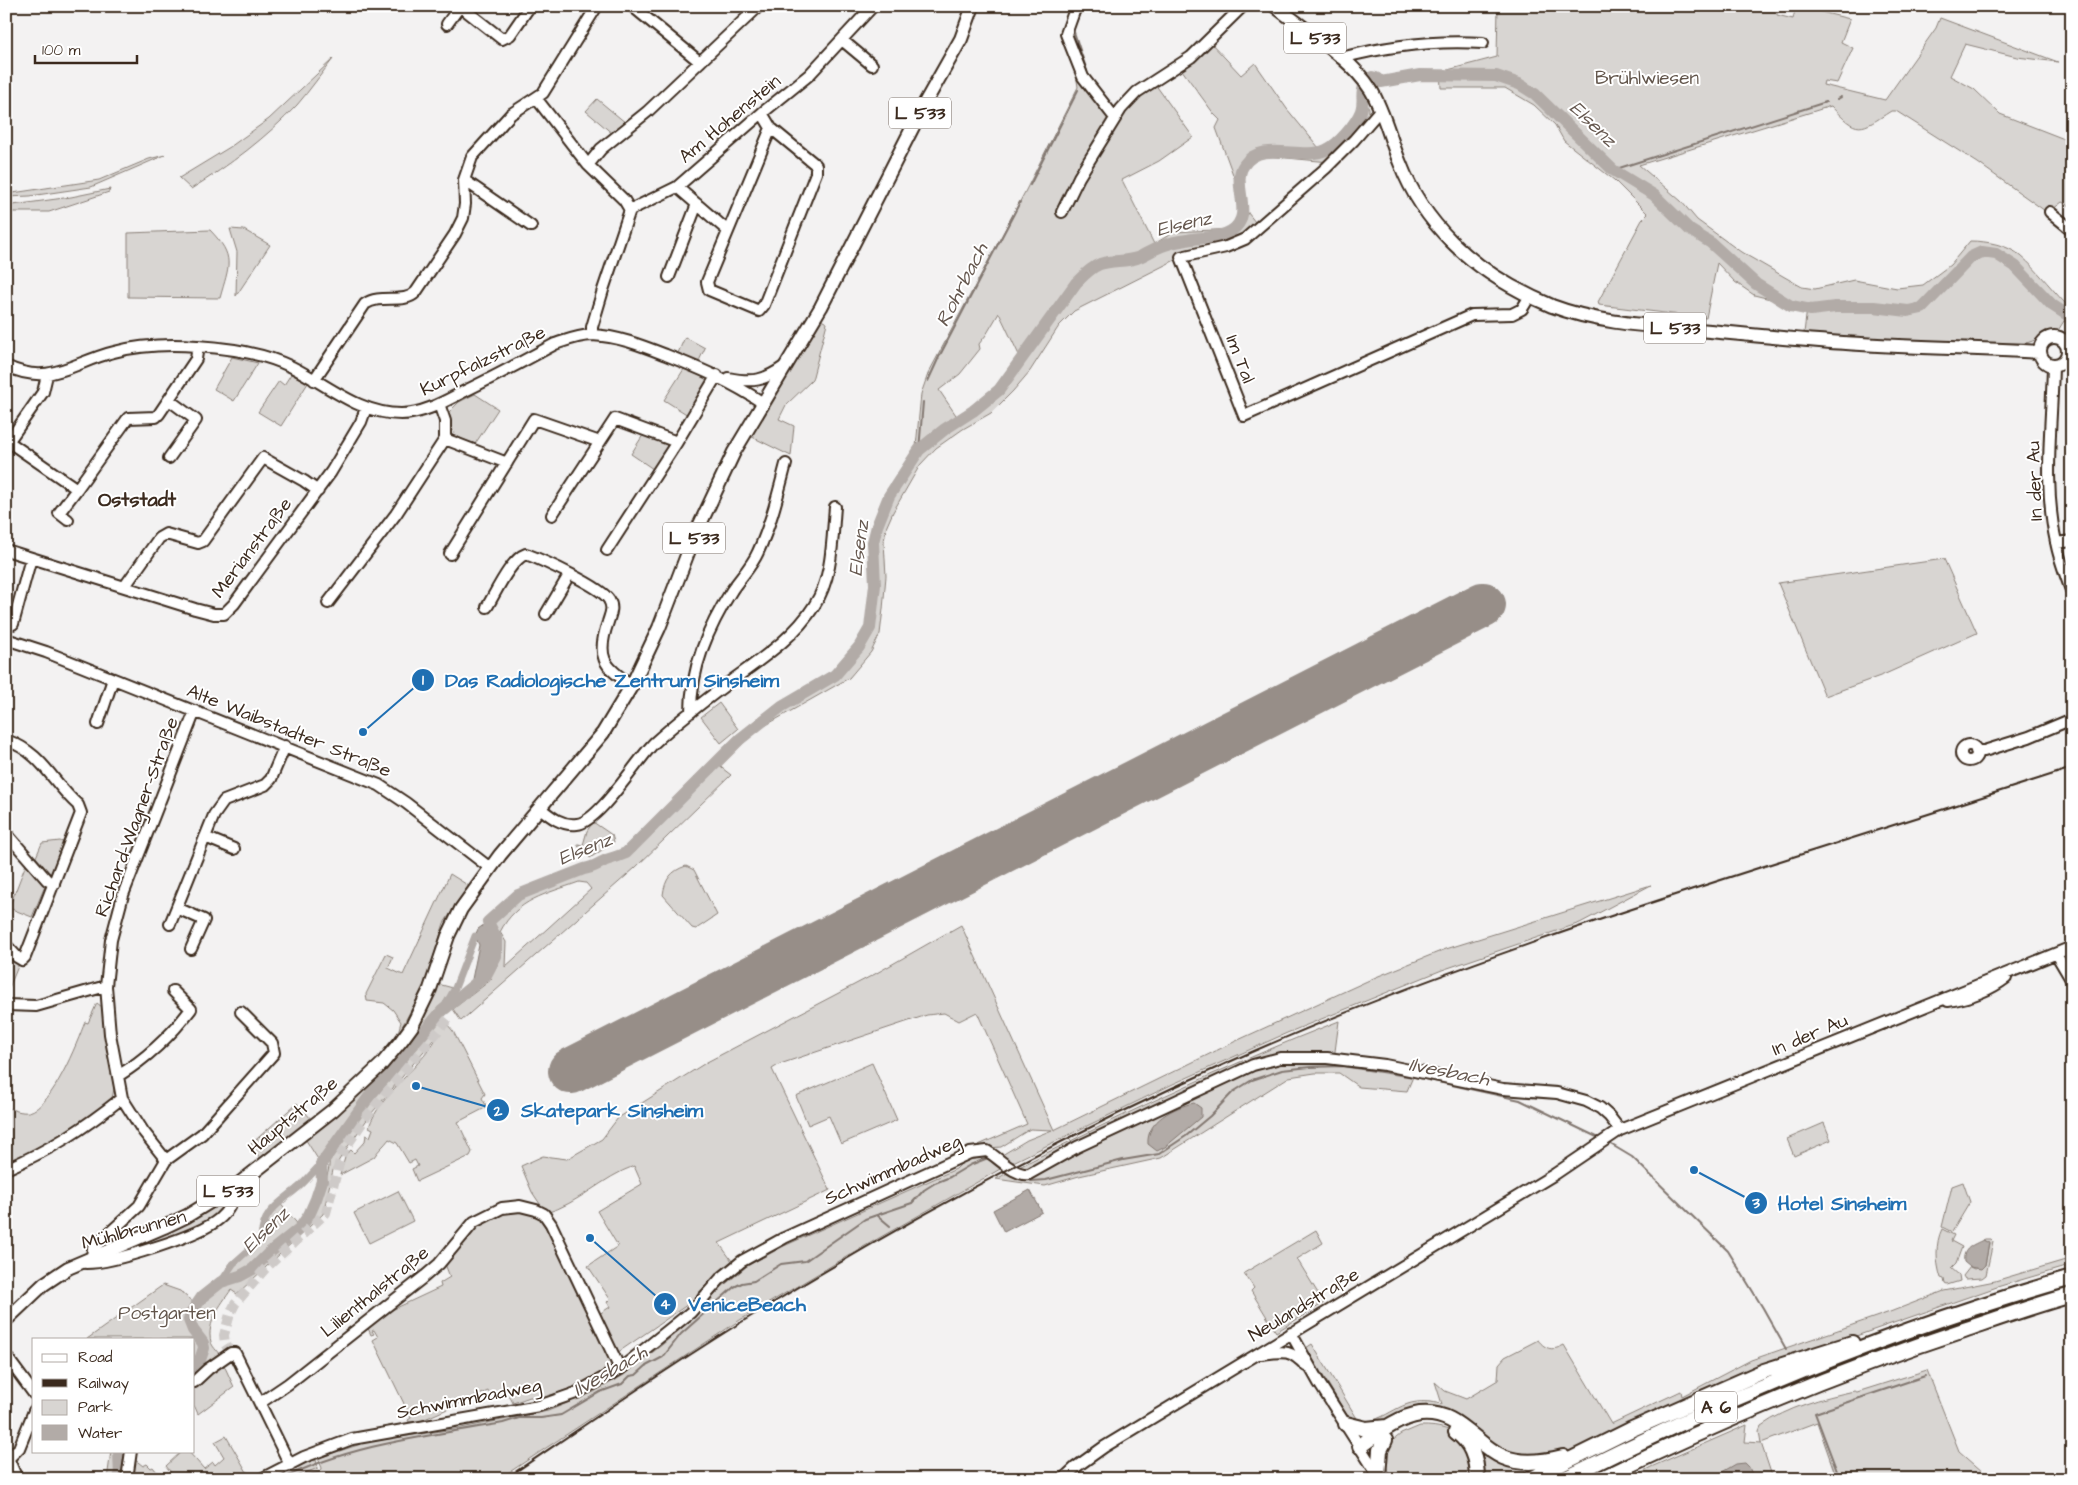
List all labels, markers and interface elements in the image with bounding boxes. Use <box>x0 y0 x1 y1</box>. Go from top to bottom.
road number: L 533 <box>1284 22 1346 54</box>
scale bar <box>35 32 138 64</box>
text: 100 m <box>42 40 81 61</box>
park label: Brühlwiesen <box>1595 65 1699 92</box>
street label: Am Hohenstein <box>673 68 787 170</box>
water label: Elsenz <box>1563 95 1624 154</box>
road number: L 533 <box>889 98 951 128</box>
water label: Elsenz <box>1154 204 1215 244</box>
water label: Rohrbach <box>929 237 995 332</box>
road number: L 533 <box>1644 312 1706 343</box>
street label: Kurpfalzstraße <box>416 319 550 403</box>
street label: Im Tal <box>1218 331 1262 387</box>
street label: In der Au <box>2020 440 2050 521</box>
district label: Oststadt <box>98 486 177 514</box>
street label: Merianstraße <box>205 492 299 604</box>
water label: Elsenz <box>842 518 876 577</box>
road number: L 533 <box>663 522 725 554</box>
callout: Das Radiologische Zentrum Sinsheim <box>410 663 789 698</box>
text: Das Radiologische Zentrum Sinsheim <box>445 667 779 696</box>
text: 1 <box>422 670 424 691</box>
street label: Alte Waibstadter Straße <box>183 678 395 784</box>
street label: Richard-Wagner-Straße <box>88 713 187 921</box>
water label: Elsenz <box>554 825 617 872</box>
street label: In der Au <box>1768 1007 1852 1063</box>
water label: Ilvesbach <box>1406 1050 1493 1094</box>
street label: Hauptstraße <box>242 1070 344 1162</box>
callout: Skatepark Sinsheim <box>486 1093 713 1128</box>
text: Skatepark Sinsheim <box>520 1097 703 1125</box>
text: 2 <box>493 1101 503 1122</box>
street label: Schwimmbadweg <box>820 1128 966 1213</box>
road number: L 533 <box>197 1176 259 1206</box>
callout: Hotel Sinsheim <box>1743 1185 1917 1220</box>
text: Hotel Sinsheim <box>1778 1190 1907 1218</box>
text: 3 <box>1751 1193 1760 1214</box>
water label: Elsenz <box>236 1200 297 1259</box>
street label: Mühlbrunnen <box>79 1203 189 1257</box>
street label: Lilienthalstraße <box>315 1240 435 1344</box>
street label: Neulandstraße <box>1244 1261 1364 1349</box>
callout: VeniceBeach <box>653 1287 816 1322</box>
text: VeniceBeach <box>687 1291 807 1319</box>
text: 4 <box>660 1294 671 1315</box>
park label: Postgarten <box>118 1300 216 1328</box>
legend <box>32 1338 195 1452</box>
water label: Ilvesbach <box>568 1338 653 1403</box>
text: Road <box>78 1347 113 1368</box>
street label: Schwimmbadweg <box>394 1372 544 1427</box>
text: Railway <box>78 1373 129 1395</box>
road number: A 6 <box>1695 1391 1737 1422</box>
text: Park <box>78 1397 113 1418</box>
text: Water <box>78 1423 122 1444</box>

